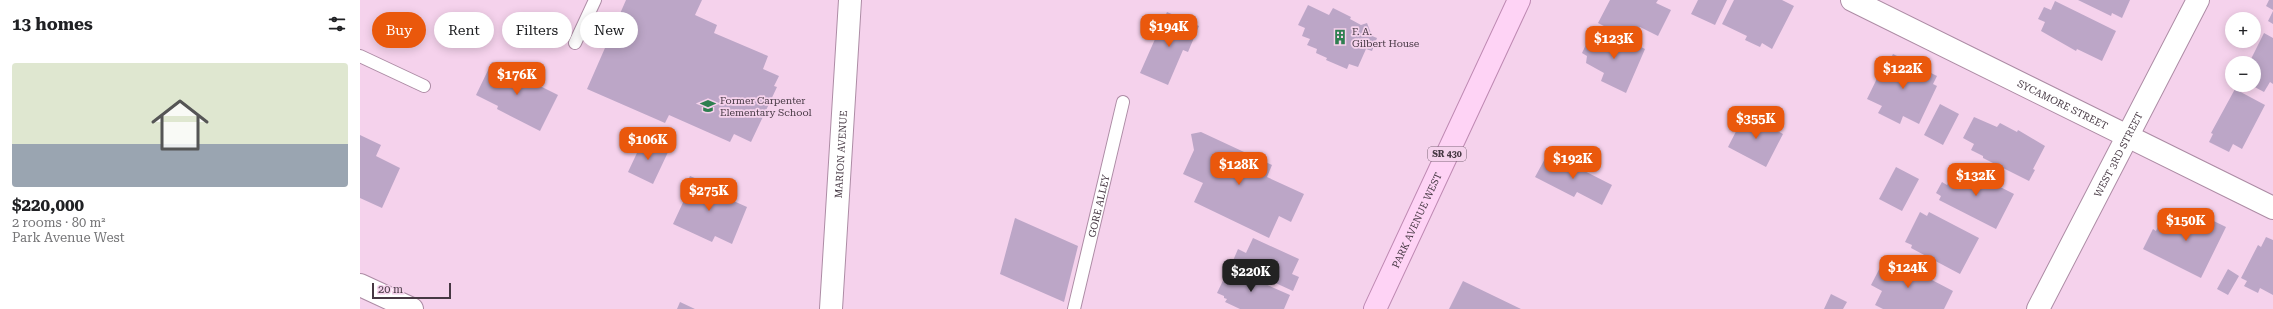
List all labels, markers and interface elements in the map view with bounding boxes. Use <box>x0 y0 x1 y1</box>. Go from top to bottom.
chip: Buy <box>372 12 426 48</box>
chip: Rent <box>434 12 494 48</box>
chip: Filters <box>502 12 572 48</box>
chip: New <box>580 12 638 48</box>
map controls <box>2225 12 2261 92</box>
button: + <box>2225 12 2261 48</box>
icon: filters <box>326 13 348 35</box>
text: 13 homes <box>12 14 93 34</box>
pin: $194K <box>1141 14 1197 48</box>
text: $194K <box>1149 19 1189 34</box>
place label: F. A. Gilbert House <box>1352 26 1420 49</box>
pin: $123K <box>1586 26 1642 60</box>
building icon: F. A. Gilbert House <box>1331 28 1349 46</box>
text: $123K <box>1594 31 1634 46</box>
pin: $122K <box>1875 56 1931 90</box>
button: − <box>2225 56 2261 92</box>
text: $122K <box>1883 61 1923 76</box>
pin: $176K <box>489 62 545 96</box>
text: $176K <box>497 67 537 82</box>
street label: SYCAMORE STREET <box>2016 78 2110 132</box>
icon: home <box>144 89 216 161</box>
place label: Former Carpenter Elementary School <box>720 95 812 118</box>
school or university icon: Former Carpenter Elementary School <box>699 97 717 115</box>
pin: $355K <box>1728 106 1784 140</box>
street label: MARION AVENUE <box>833 110 849 199</box>
street label: WEST 3RD STREET <box>2092 110 2145 199</box>
text: $355K <box>1736 111 1776 126</box>
pin: $106K <box>620 127 676 161</box>
text: $106K <box>628 132 668 147</box>
pin: $192K <box>1545 146 1601 180</box>
road number: SR 430 <box>1428 147 1466 161</box>
text: $192K <box>1553 151 1593 166</box>
pin: $128K <box>1211 152 1267 186</box>
text: $128K <box>1219 157 1259 172</box>
pin: $132K <box>1948 163 2004 197</box>
text: $132K <box>1956 168 1996 183</box>
street label: PARK AVENUE WEST <box>1390 171 1444 270</box>
street label: GORE ALLEY <box>1086 173 1112 238</box>
pin: $275K <box>681 178 737 212</box>
text: $275K <box>689 183 729 198</box>
text: $220,000 <box>12 195 84 215</box>
pin: $150K <box>2158 208 2214 242</box>
text: $150K <box>2166 213 2206 228</box>
text: 2 rooms · 80 m² <box>12 215 106 230</box>
text: Park Avenue West <box>12 230 125 245</box>
pin: $124K <box>1880 255 1936 289</box>
pin: $220K <box>1223 259 1279 293</box>
text: $124K <box>1888 260 1928 275</box>
text: $220K <box>1231 264 1271 279</box>
scale bar <box>372 281 451 300</box>
text: 20 m <box>378 283 403 296</box>

